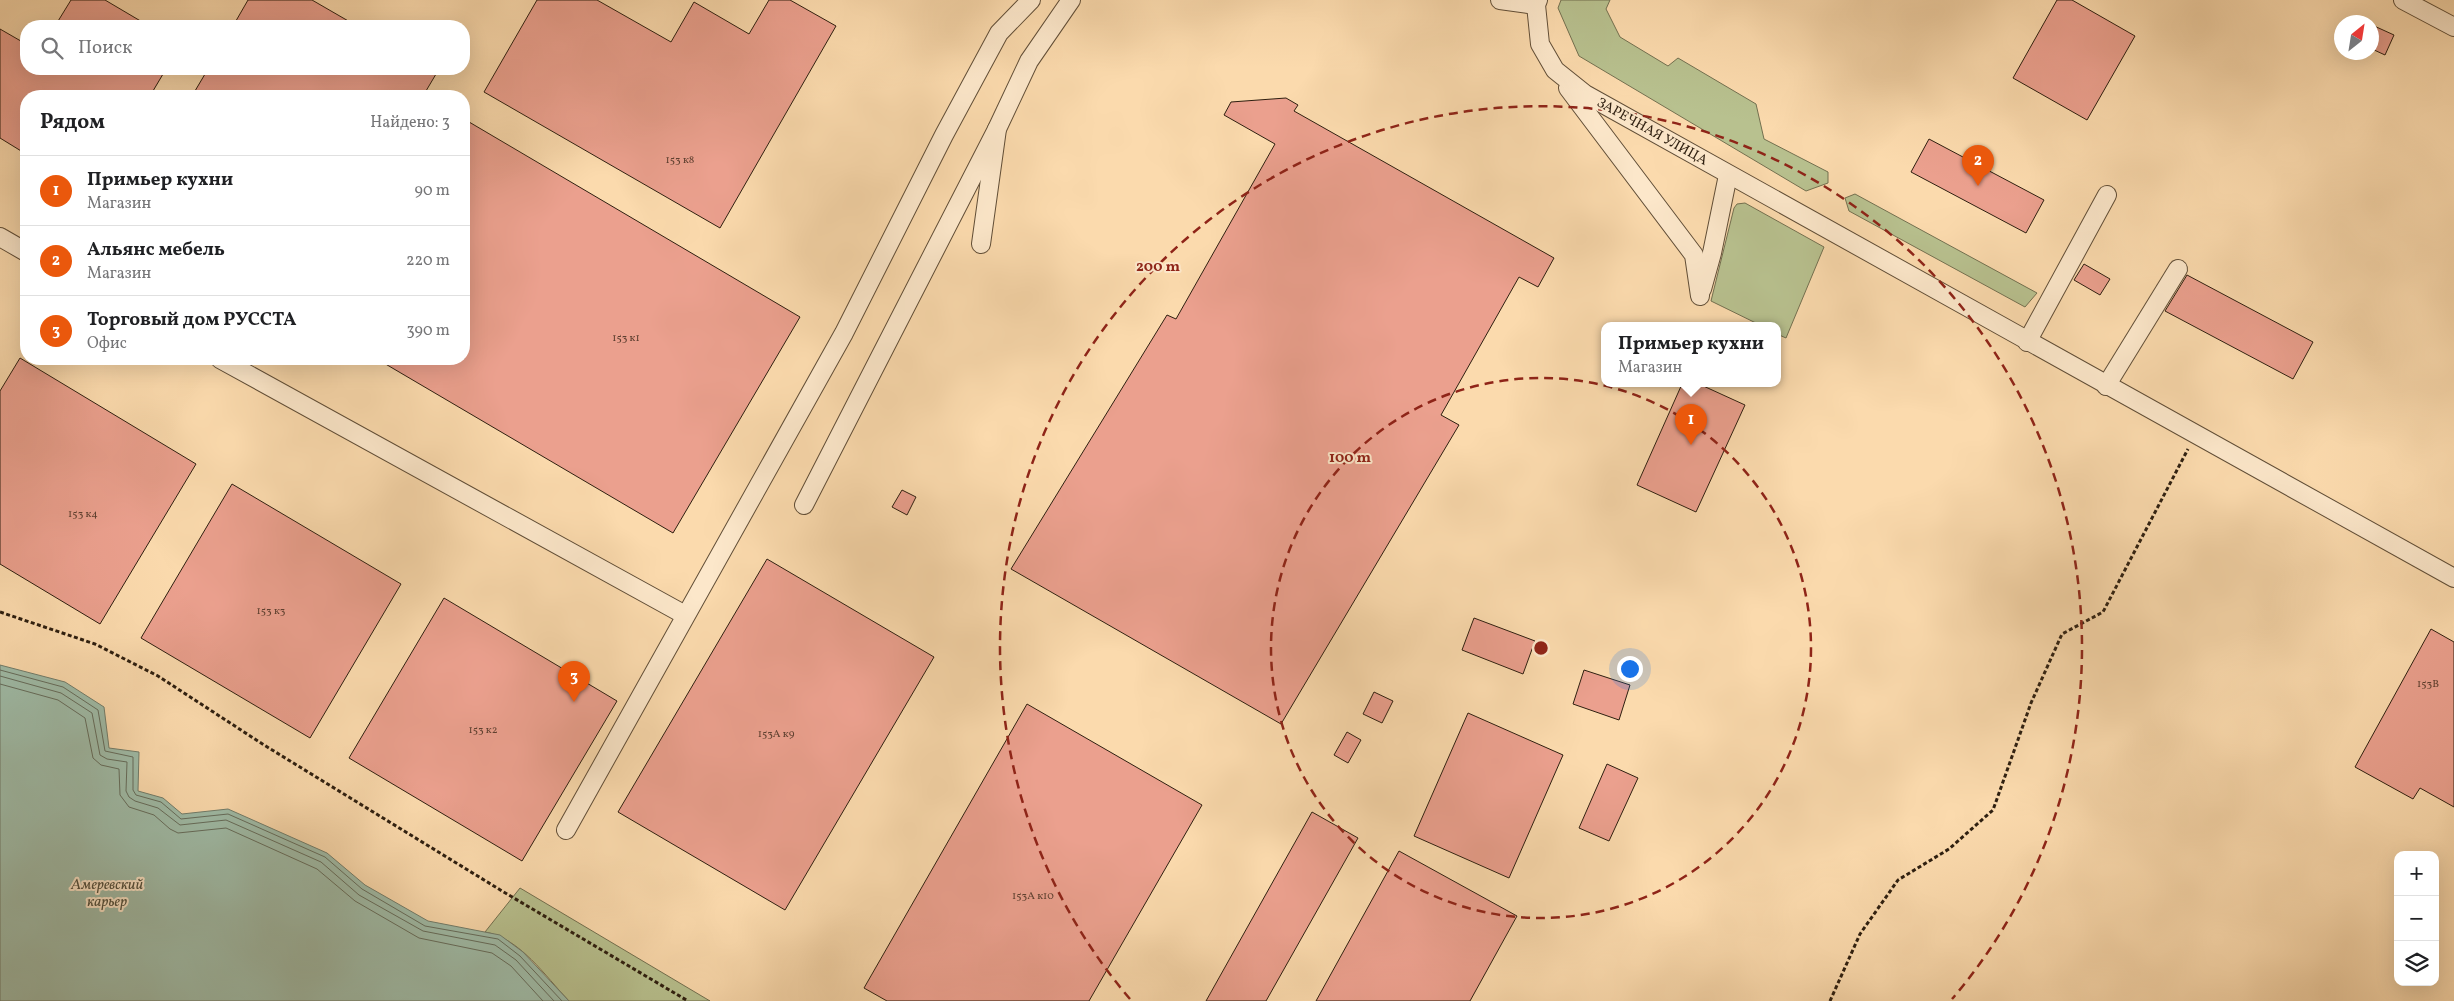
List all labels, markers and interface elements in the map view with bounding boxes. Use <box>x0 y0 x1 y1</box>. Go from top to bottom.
north arrow <box>2334 15 2379 60</box>
search box <box>20 20 470 75</box>
icon: search <box>38 34 66 62</box>
text: Поиск <box>78 35 132 61</box>
street label: ЗАРЕЧНАЯ УЛИЦА <box>1593 94 1711 171</box>
text: Рядом <box>40 108 105 137</box>
text: Найдено: 3 <box>370 112 450 134</box>
pin: 2 <box>1962 145 1994 186</box>
house number: 153 к8 <box>666 153 695 168</box>
text: Примьер кухни <box>87 167 233 193</box>
text: 1 <box>53 180 59 202</box>
text: 90 m <box>414 180 450 202</box>
text: Магазин <box>87 193 151 215</box>
text: Альянс мебель <box>87 237 225 263</box>
text: 2 <box>52 250 60 272</box>
text: 220 m <box>406 250 450 272</box>
text: 200 m <box>1136 257 1180 278</box>
text: Магазин <box>87 263 151 285</box>
text: Торговый дом РУССТА <box>87 307 297 333</box>
text: 3 <box>52 320 60 342</box>
text: 390 m <box>407 320 450 342</box>
popup <box>1601 322 1781 387</box>
house number: 153 к1 <box>612 331 640 346</box>
text: Примьер кухни <box>1618 331 1764 357</box>
text: Офис <box>87 333 127 355</box>
text: Магазин <box>1618 357 1682 379</box>
pin: 1 <box>1675 404 1707 445</box>
text: 100 m <box>1329 448 1372 469</box>
house number: 153 к4 <box>68 507 98 522</box>
house number: 153 к3 <box>257 604 286 619</box>
centre of rings <box>1532 639 1550 657</box>
your location <box>1617 656 1643 682</box>
pin: 3 <box>558 661 590 702</box>
house number: 153В <box>2417 677 2439 692</box>
house number: 153 к2 <box>468 723 498 738</box>
house number: 153А к9 <box>758 727 795 742</box>
map controls <box>2394 851 2439 986</box>
button: + <box>2394 851 2439 896</box>
water label: Амеревский карьер <box>70 875 143 913</box>
house number: 153А к10 <box>1012 889 1054 904</box>
button: − <box>2394 896 2439 941</box>
button: layers <box>2394 941 2439 986</box>

